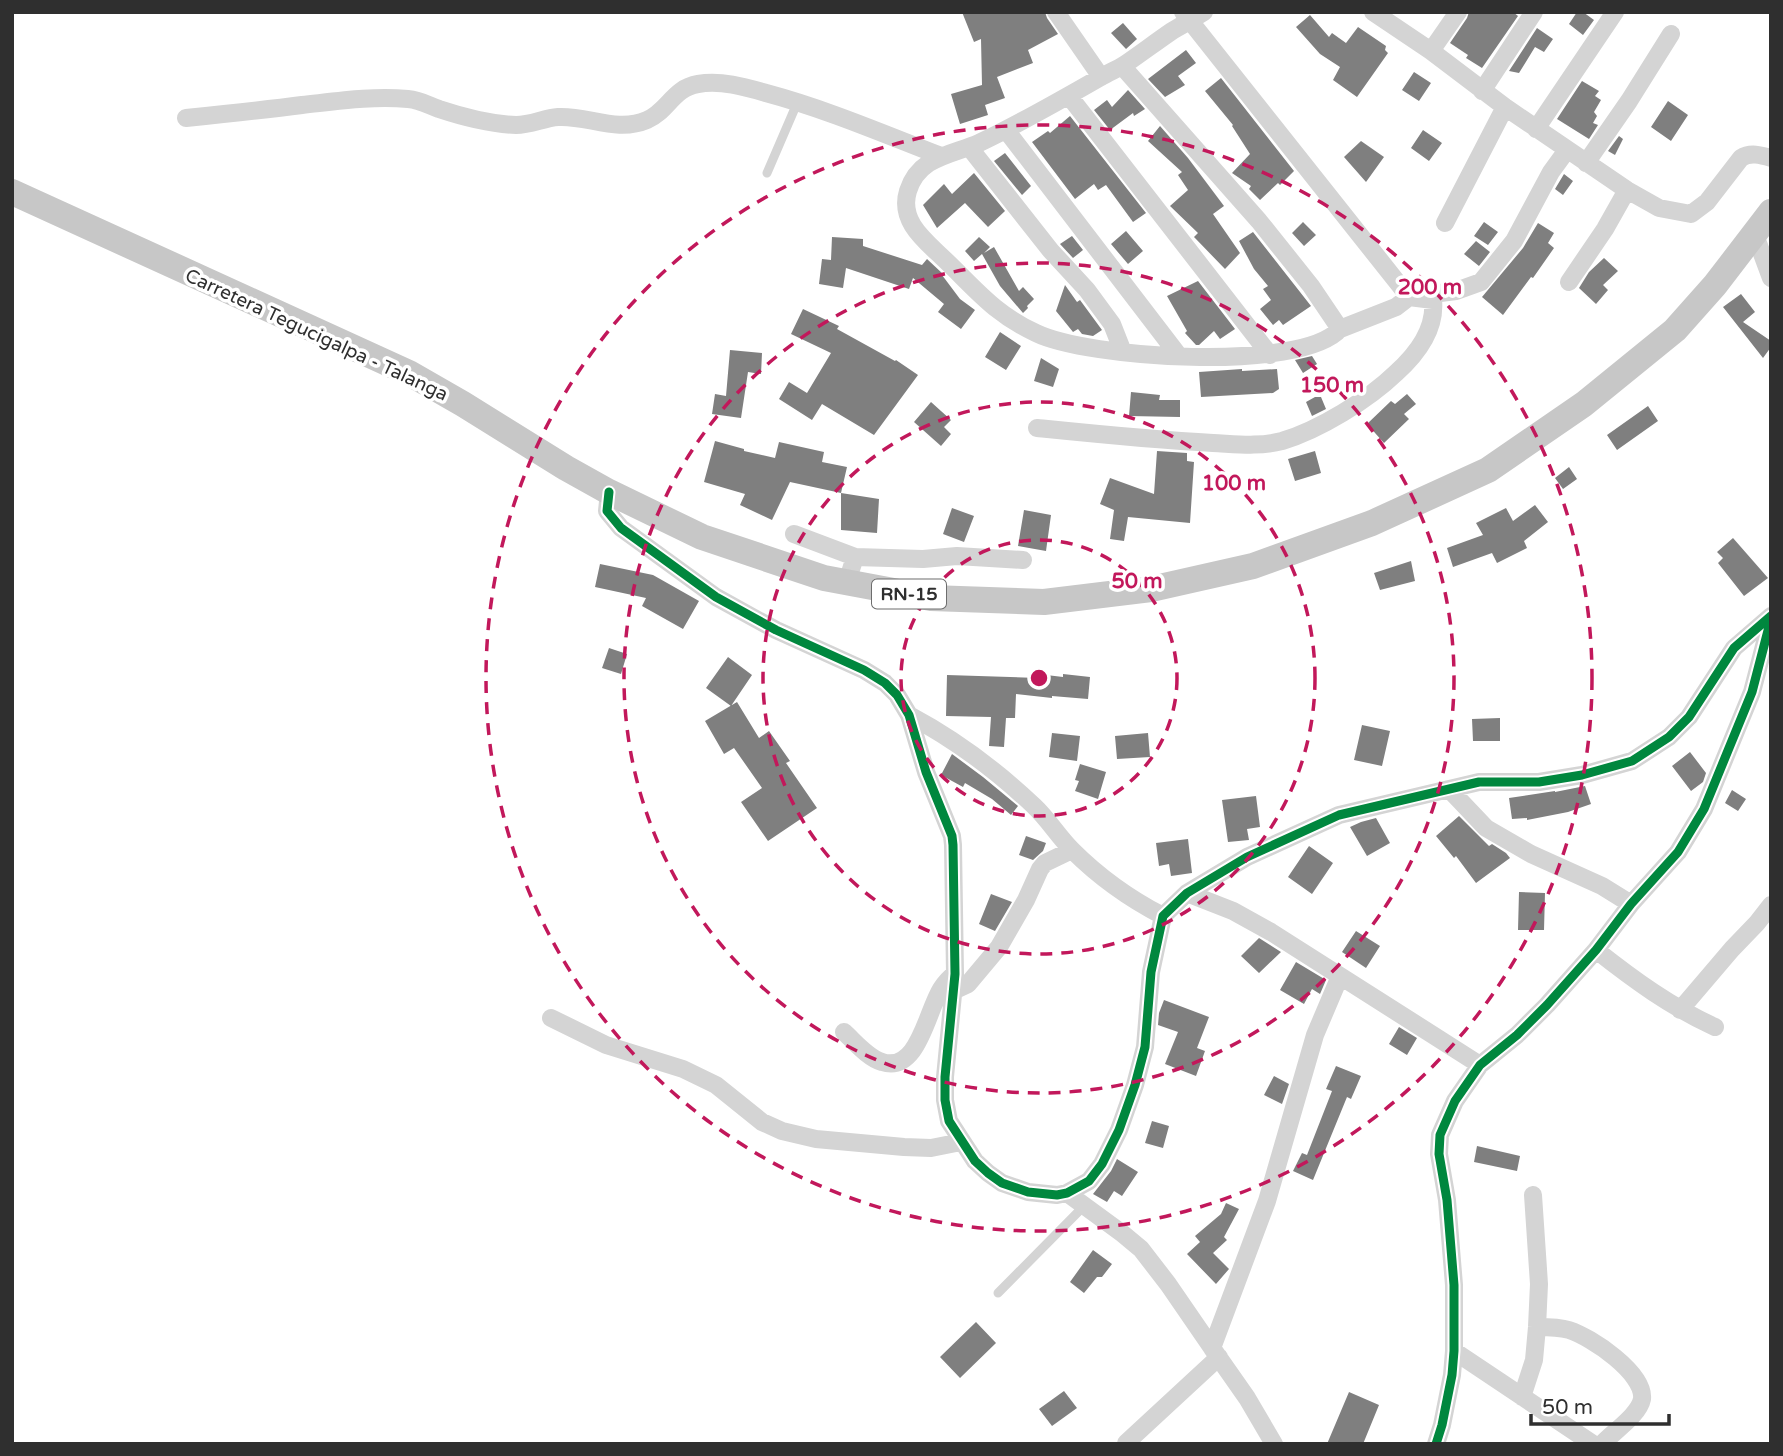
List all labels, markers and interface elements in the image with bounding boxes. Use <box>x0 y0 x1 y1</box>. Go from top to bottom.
street label: Carretera Tegucigalpa - Talanga <box>182 264 451 406</box>
text: 200 m <box>1398 275 1462 300</box>
text: 150 m <box>1300 373 1364 398</box>
text: 100 m <box>1202 471 1266 496</box>
text: 50 m <box>1111 569 1163 594</box>
road number: RN-15 <box>872 580 946 608</box>
centre of rings <box>1027 666 1051 690</box>
scale bar <box>1531 1382 1669 1426</box>
text: 50 m <box>1542 1395 1593 1420</box>

